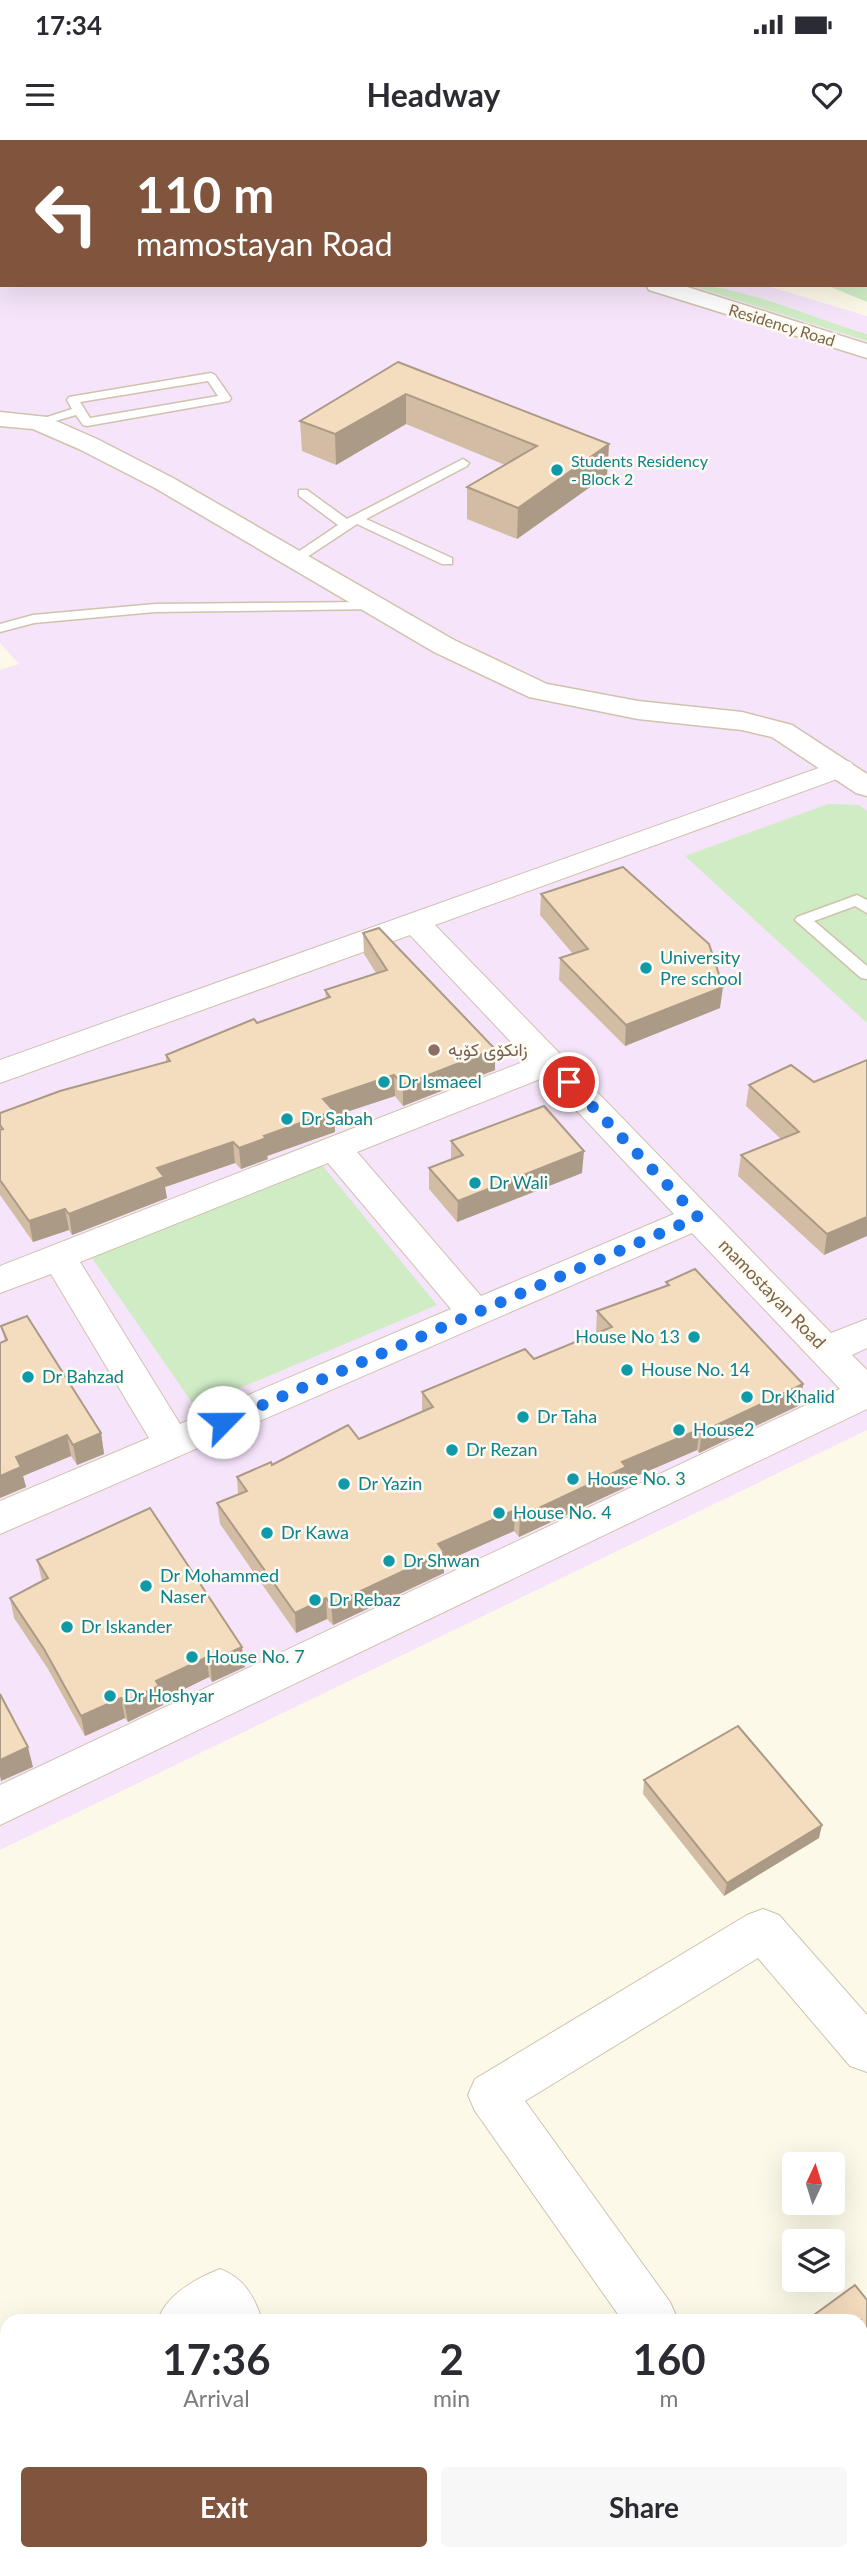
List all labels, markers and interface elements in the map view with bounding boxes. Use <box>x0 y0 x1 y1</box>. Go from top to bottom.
text: 17:34 <box>35 9 102 41</box>
text: Headway <box>367 75 500 114</box>
icon: menu <box>21 76 59 114</box>
icon: heart <box>808 76 846 114</box>
text: 110 m <box>136 165 274 223</box>
icon: left <box>21 168 112 259</box>
text: mamostayan Road <box>136 224 393 263</box>
street label: Residency Road <box>727 299 838 350</box>
place label: Students Residency - Block 2 <box>571 451 709 488</box>
marker: Students Residency - Block 2 <box>549 462 565 478</box>
place label: University Pre school <box>660 946 742 989</box>
marker: University Pre school <box>638 960 654 976</box>
place label: زانکۆی کۆیە <box>448 1038 528 1061</box>
marker: زانکۆی کۆیە <box>426 1042 442 1058</box>
pin <box>539 1052 599 1112</box>
icon: arrive <box>550 1063 588 1101</box>
place label: Dr Ismaeel <box>398 1070 482 1092</box>
marker: Dr Ismaeel <box>376 1074 392 1090</box>
place label: Dr Sabah <box>301 1107 373 1129</box>
marker: Dr Sabah <box>279 1111 295 1127</box>
place label: Dr Wali <box>489 1171 548 1193</box>
marker: Dr Wali <box>467 1175 483 1191</box>
street label: mamostayan Road <box>715 1234 831 1353</box>
place label: House No 13 <box>575 1325 680 1347</box>
marker: House No 13 <box>686 1329 702 1345</box>
place label: House No. 14 <box>641 1358 750 1380</box>
marker: House No. 14 <box>619 1362 635 1378</box>
place label: Dr Bahzad <box>42 1365 124 1387</box>
marker: Dr Bahzad <box>20 1369 36 1385</box>
position arrow <box>186 1385 260 1459</box>
place label: Dr Khalid <box>761 1385 835 1407</box>
marker: Dr Khalid <box>739 1389 755 1405</box>
place label: Dr Taha <box>537 1405 597 1427</box>
marker: Dr Taha <box>515 1409 531 1425</box>
place label: House2 <box>693 1418 754 1440</box>
marker: House2 <box>671 1422 687 1438</box>
place label: Dr Rezan <box>466 1438 538 1460</box>
marker: Dr Rezan <box>444 1442 460 1458</box>
place label: House No. 3 <box>587 1467 686 1489</box>
marker: House No. 3 <box>565 1471 581 1487</box>
place label: Dr Yazin <box>358 1472 422 1494</box>
marker: Dr Yazin <box>336 1476 352 1492</box>
place label: House No. 4 <box>513 1501 612 1523</box>
marker: House No. 4 <box>491 1505 507 1521</box>
place label: Dr Kawa <box>281 1521 349 1543</box>
marker: Dr Kawa <box>259 1525 275 1541</box>
place label: Dr Shwan <box>403 1549 480 1571</box>
marker: Dr Shwan <box>381 1553 397 1569</box>
place label: Dr Mohammed Naser <box>160 1564 279 1607</box>
marker: Dr Mohammed Naser <box>138 1578 154 1594</box>
place label: Dr Rebaz <box>329 1588 401 1610</box>
marker: Dr Rebaz <box>307 1592 323 1608</box>
place label: Dr Iskander <box>81 1615 173 1637</box>
marker: Dr Iskander <box>59 1619 75 1635</box>
place label: House No. 7 <box>206 1645 305 1667</box>
marker: House No. 7 <box>184 1649 200 1665</box>
place label: Dr Hoshyar <box>124 1684 215 1706</box>
marker: Dr Hoshyar <box>102 1688 118 1704</box>
north arrow <box>782 2152 845 2216</box>
map controls <box>782 2152 845 2292</box>
button: layers <box>782 2229 845 2292</box>
text: 17:36 <box>162 2334 271 2384</box>
text: 2 <box>439 2334 464 2384</box>
text: 160 <box>633 2334 706 2384</box>
text: Arrival <box>183 2384 250 2412</box>
text: min <box>433 2384 470 2412</box>
text: m <box>660 2384 679 2412</box>
button: Exit <box>21 2467 427 2547</box>
button: Share <box>441 2467 847 2547</box>

